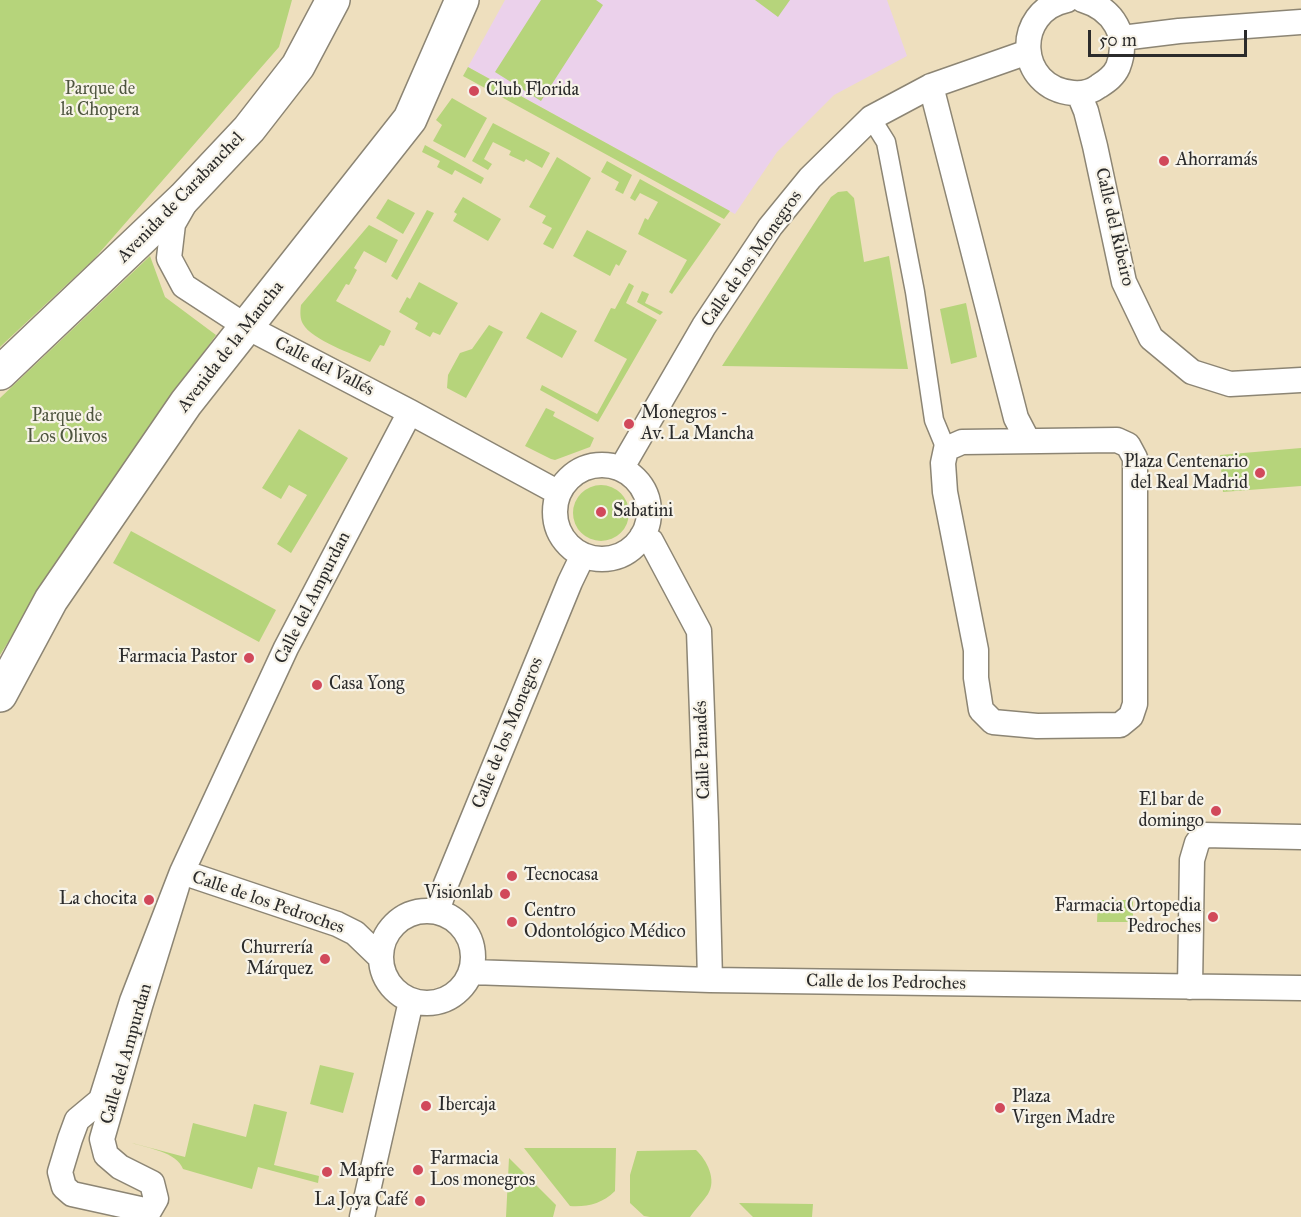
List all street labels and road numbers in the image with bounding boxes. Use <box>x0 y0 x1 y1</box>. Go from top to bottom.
street label: Avenida de Carabanchel <box>113 128 249 268</box>
street label: Calle del Ribeiro <box>1090 166 1138 288</box>
street label: Calle de los Monegros <box>697 187 807 331</box>
street label: Avenida de la Mancha <box>173 277 289 417</box>
street label: Calle del Vallés <box>271 333 377 401</box>
street label: Calle del Ampurdan <box>270 528 356 668</box>
street label: Calle de los Monegros <box>468 654 548 812</box>
street label: Calle Panadés <box>690 700 716 800</box>
street label: Calle de los Pedroches <box>189 867 347 939</box>
street label: Calle de los Pedroches <box>806 971 966 995</box>
street label: Calle del Ampurdan <box>97 981 157 1127</box>

